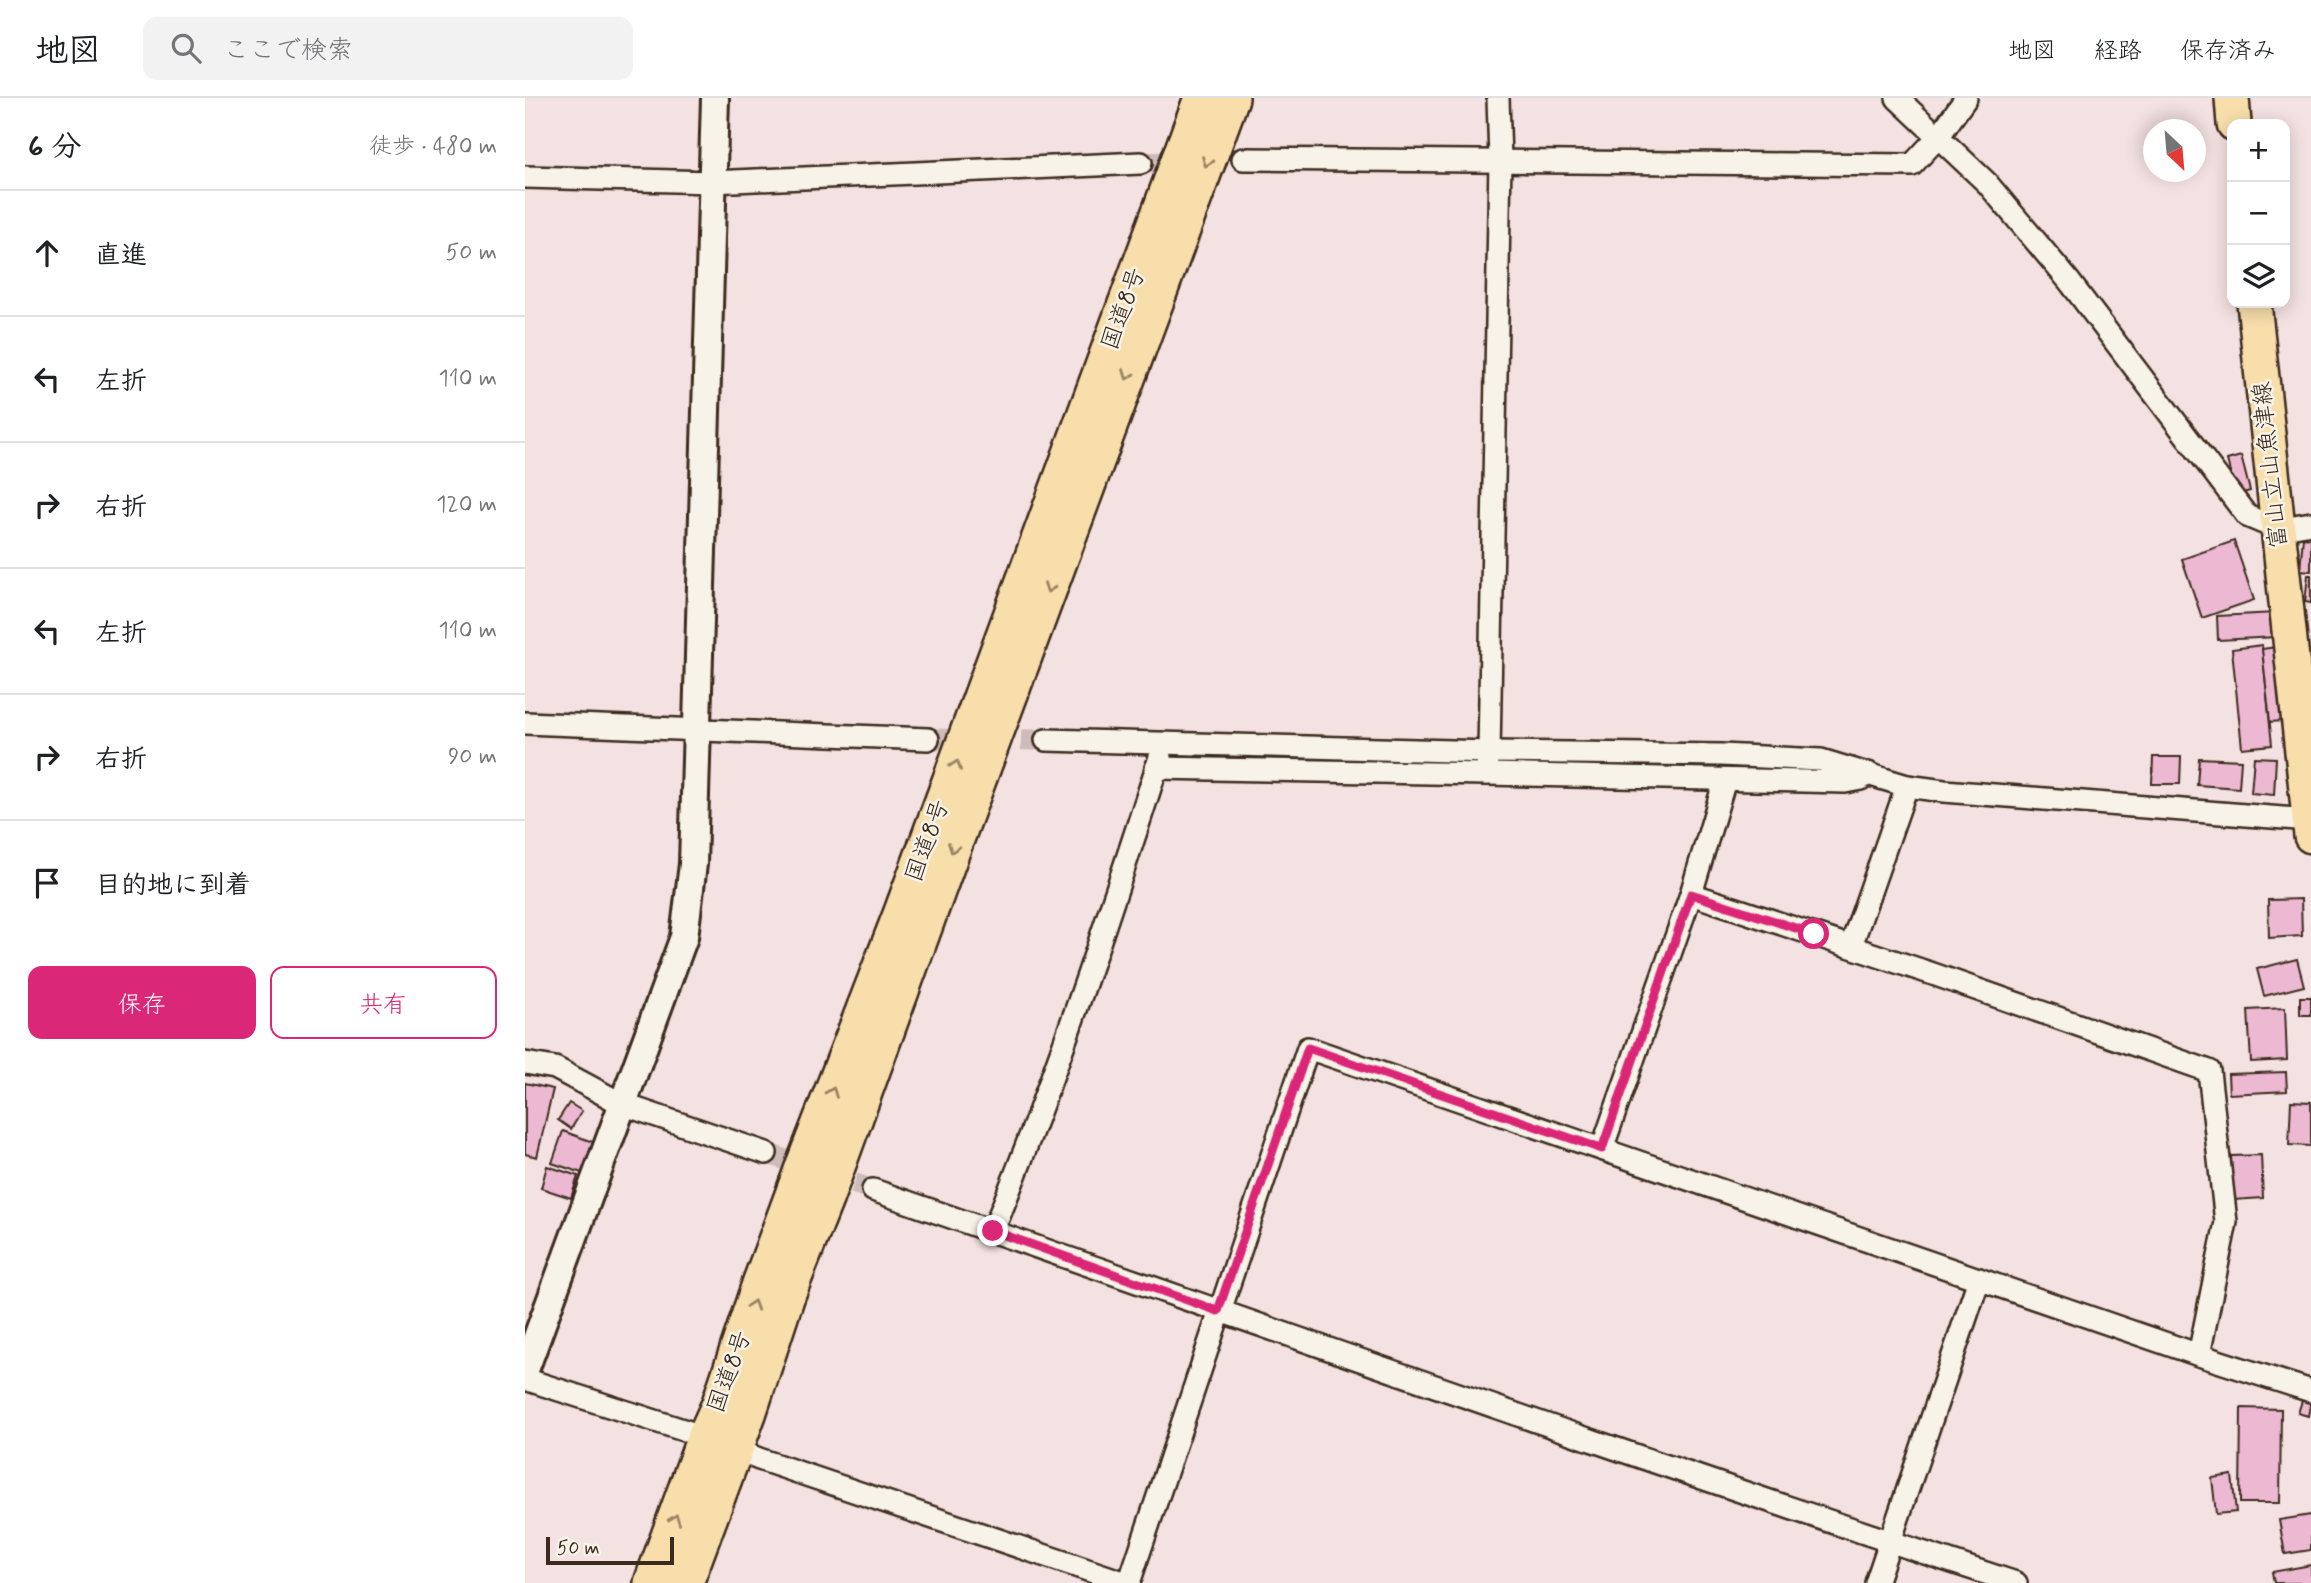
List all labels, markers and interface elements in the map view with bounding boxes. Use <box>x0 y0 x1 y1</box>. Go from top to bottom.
search box <box>143 17 633 80</box>
icon: search <box>167 29 205 67</box>
text: 地図 <box>35 30 101 74</box>
text: ここで検索 <box>223 34 353 68</box>
text: 地図 <box>2008 36 2056 67</box>
text: 経路 <box>2094 36 2142 67</box>
text: 保存済み <box>2180 36 2276 67</box>
north arrow <box>2143 119 2206 182</box>
map controls <box>2227 119 2290 308</box>
button: + <box>2227 119 2290 182</box>
text: 6 分 <box>28 128 81 167</box>
text: 徒歩 · 480 m <box>369 132 497 162</box>
one-way arrow <box>1202 155 1216 167</box>
button: − <box>2227 182 2290 245</box>
icon: ahead <box>28 234 66 272</box>
text: 50 m <box>446 238 497 268</box>
text: 直進 <box>95 239 147 273</box>
button: layers <box>2227 245 2290 308</box>
street label: 国道8号 <box>1095 264 1153 354</box>
icon: left <box>28 360 66 398</box>
text: 110 m <box>438 364 497 394</box>
text: 左折 <box>95 365 147 399</box>
one-way arrow <box>1122 368 1136 380</box>
street label: 富山立山魚津線 <box>2247 380 2295 550</box>
icon: right <box>28 486 66 524</box>
text: 120 m <box>436 490 497 520</box>
text: 右折 <box>95 491 147 525</box>
one-way arrow <box>1043 582 1057 594</box>
icon: left <box>28 612 66 650</box>
text: 110 m <box>438 616 497 646</box>
text: 左折 <box>95 617 147 651</box>
icon: right <box>28 738 66 776</box>
text: 90 m <box>448 742 497 772</box>
text: 右折 <box>95 743 147 777</box>
one-way arrow <box>948 759 962 771</box>
street label: 国道8号 <box>899 796 957 886</box>
one-way arrow <box>947 841 961 853</box>
icon: arrive <box>28 864 66 902</box>
text: 目的地に到着 <box>95 869 251 903</box>
route start <box>1798 918 1829 949</box>
button: 保存 <box>28 966 256 1039</box>
button: 共有 <box>270 966 497 1039</box>
one-way arrow <box>824 1087 838 1099</box>
route end <box>977 1215 1008 1246</box>
one-way arrow <box>745 1300 759 1312</box>
street label: 国道8号 <box>701 1327 759 1417</box>
one-way arrow <box>667 1513 681 1525</box>
scale bar <box>546 1534 674 1566</box>
text: 50 m <box>557 1536 600 1561</box>

